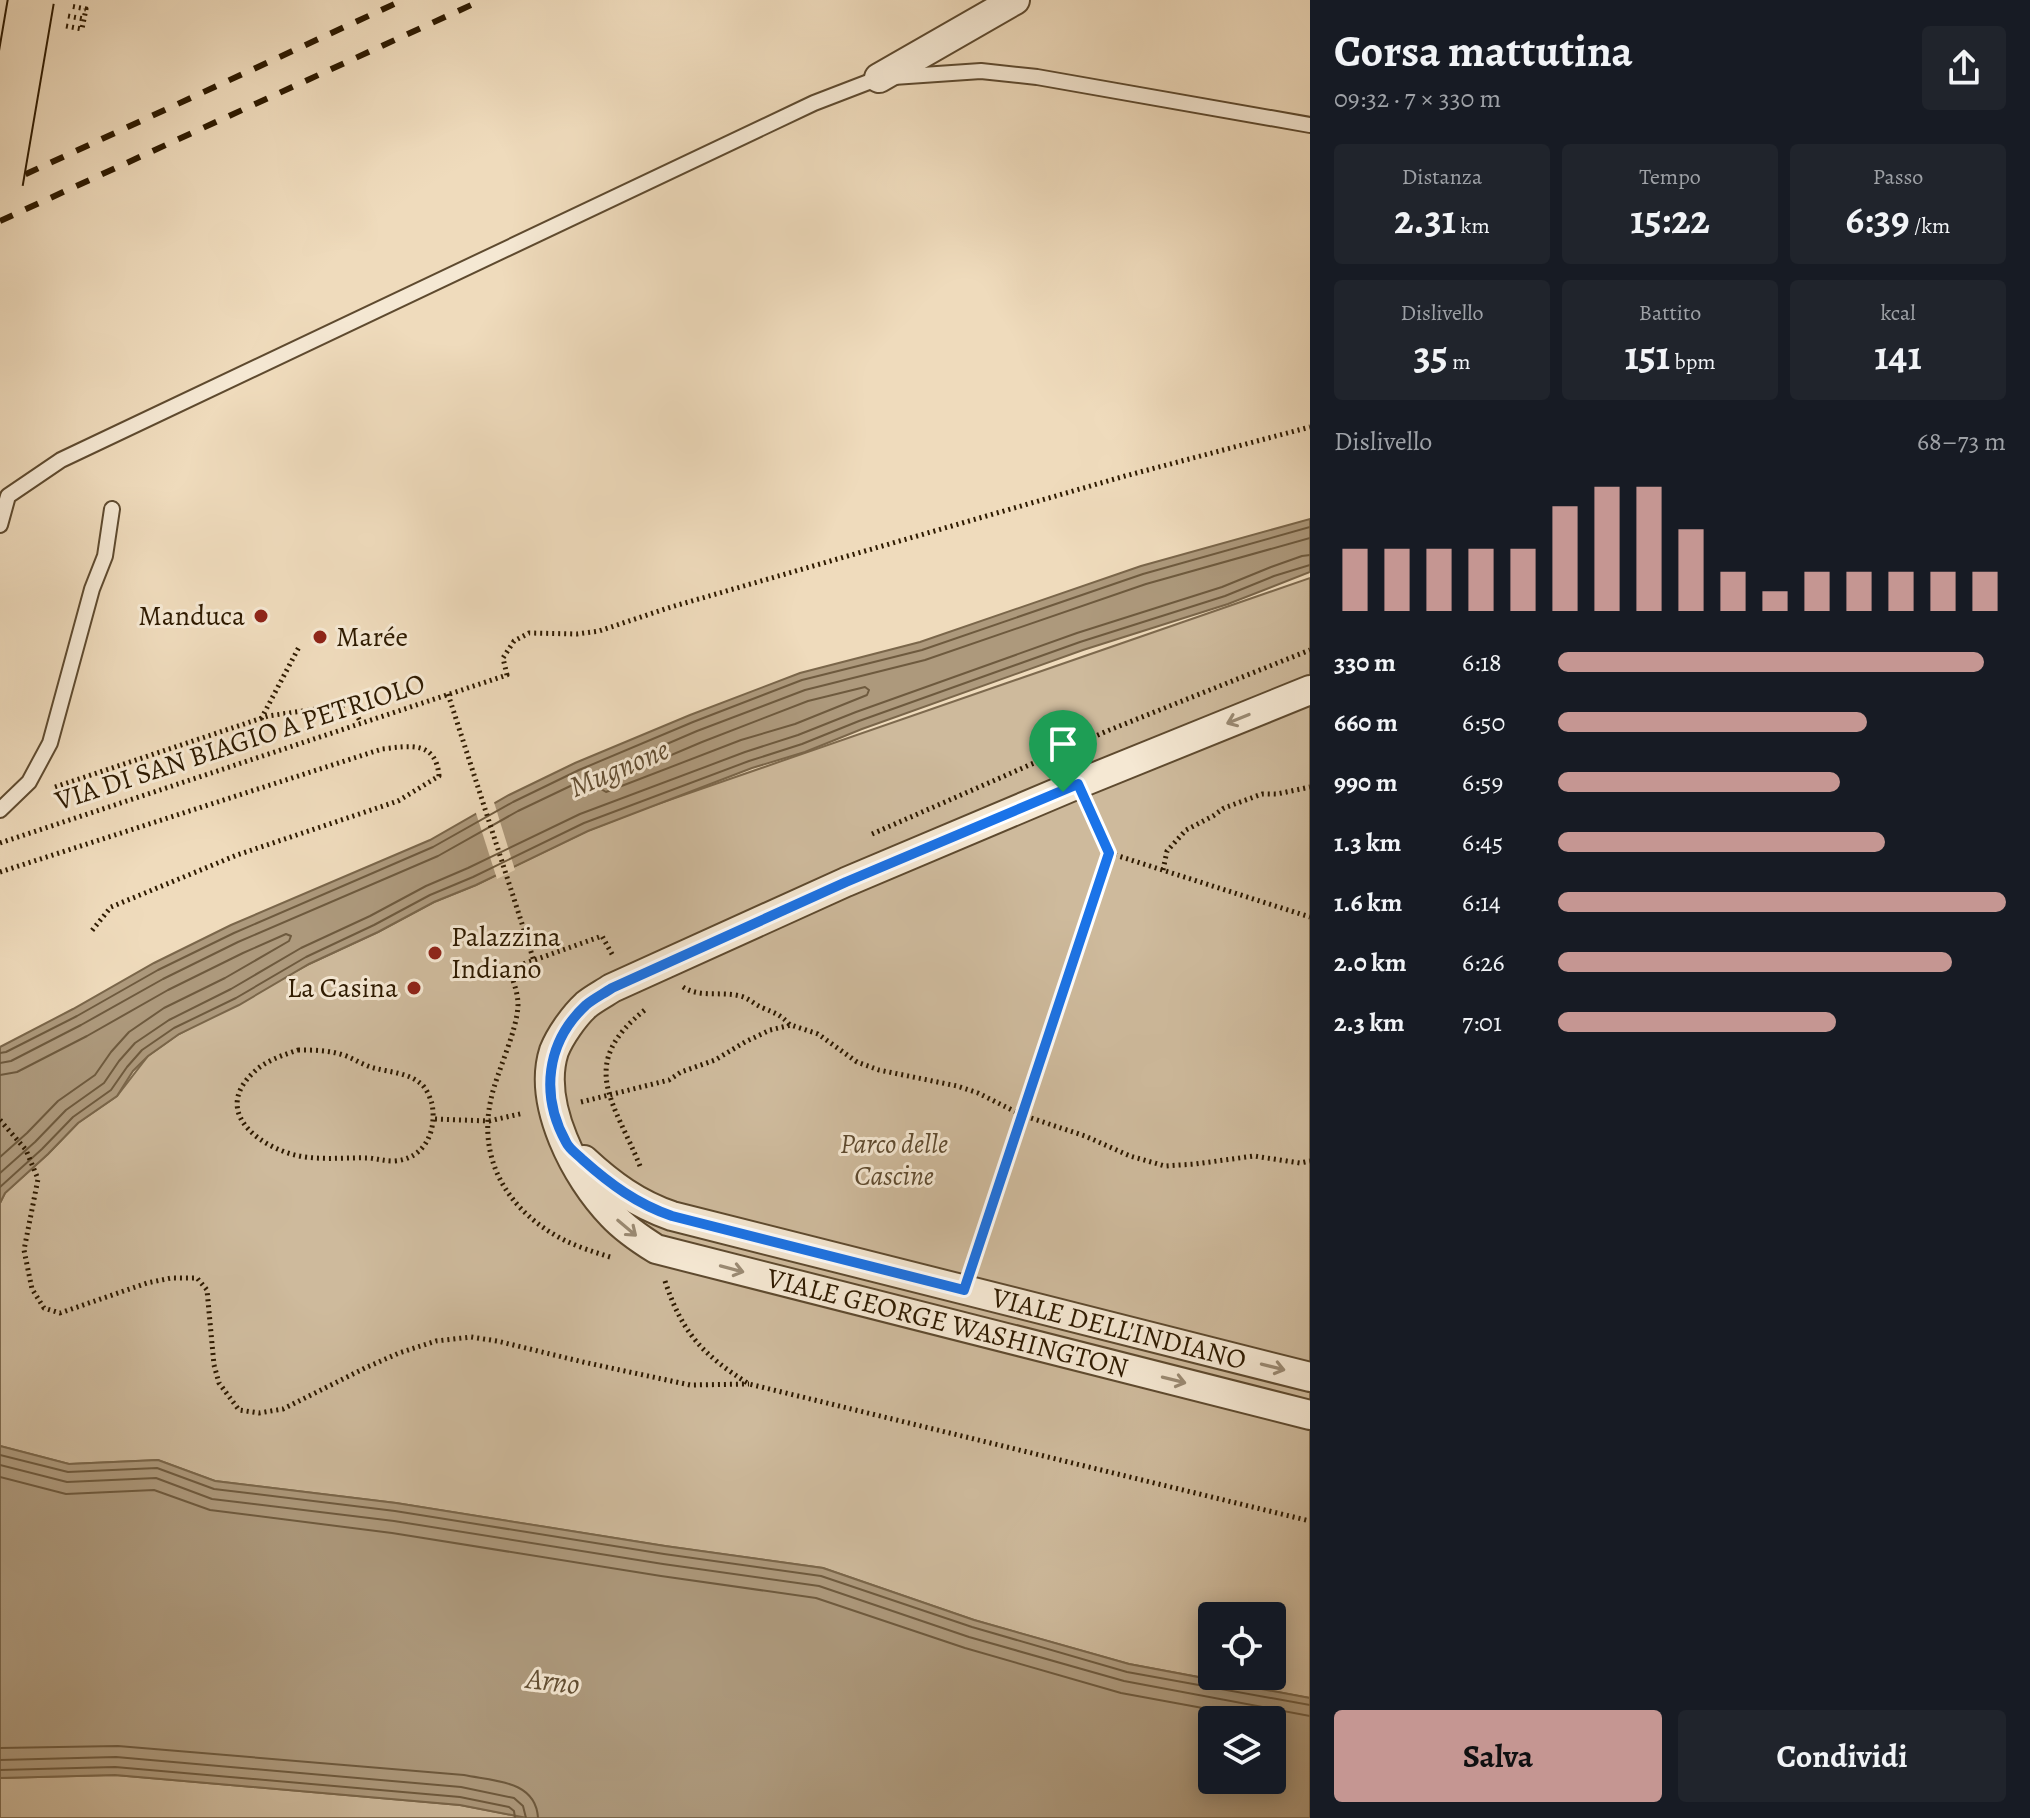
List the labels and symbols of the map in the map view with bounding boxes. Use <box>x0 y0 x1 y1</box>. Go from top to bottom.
place label: Manduca <box>138 597 245 635</box>
marker: Manduca <box>252 607 270 625</box>
place label: Marée <box>336 618 408 656</box>
marker: Marée <box>311 628 329 646</box>
street label: VIA DI SAN BIAGIO A PETRIOLO <box>49 664 430 820</box>
pin <box>1029 710 1097 792</box>
one-way arrow <box>1226 713 1251 728</box>
water label: Mugnone <box>563 729 675 807</box>
place label: Palazzina Indiano <box>451 918 561 988</box>
marker: Palazzina Indiano <box>426 944 444 962</box>
place label: La Casina <box>287 969 398 1007</box>
marker: La Casina <box>405 979 423 997</box>
park label: Parco delle Cascine <box>840 1125 948 1195</box>
one-way arrow <box>616 1219 637 1237</box>
street label: VIALE GEORGE WASHINGTON <box>762 1259 1132 1387</box>
one-way arrow <box>718 1262 744 1277</box>
street label: VIALE DELL'INDIANO <box>987 1278 1250 1379</box>
one-way arrow <box>1260 1361 1286 1376</box>
one-way arrow <box>1160 1374 1186 1389</box>
water label: Arno <box>522 1658 582 1704</box>

